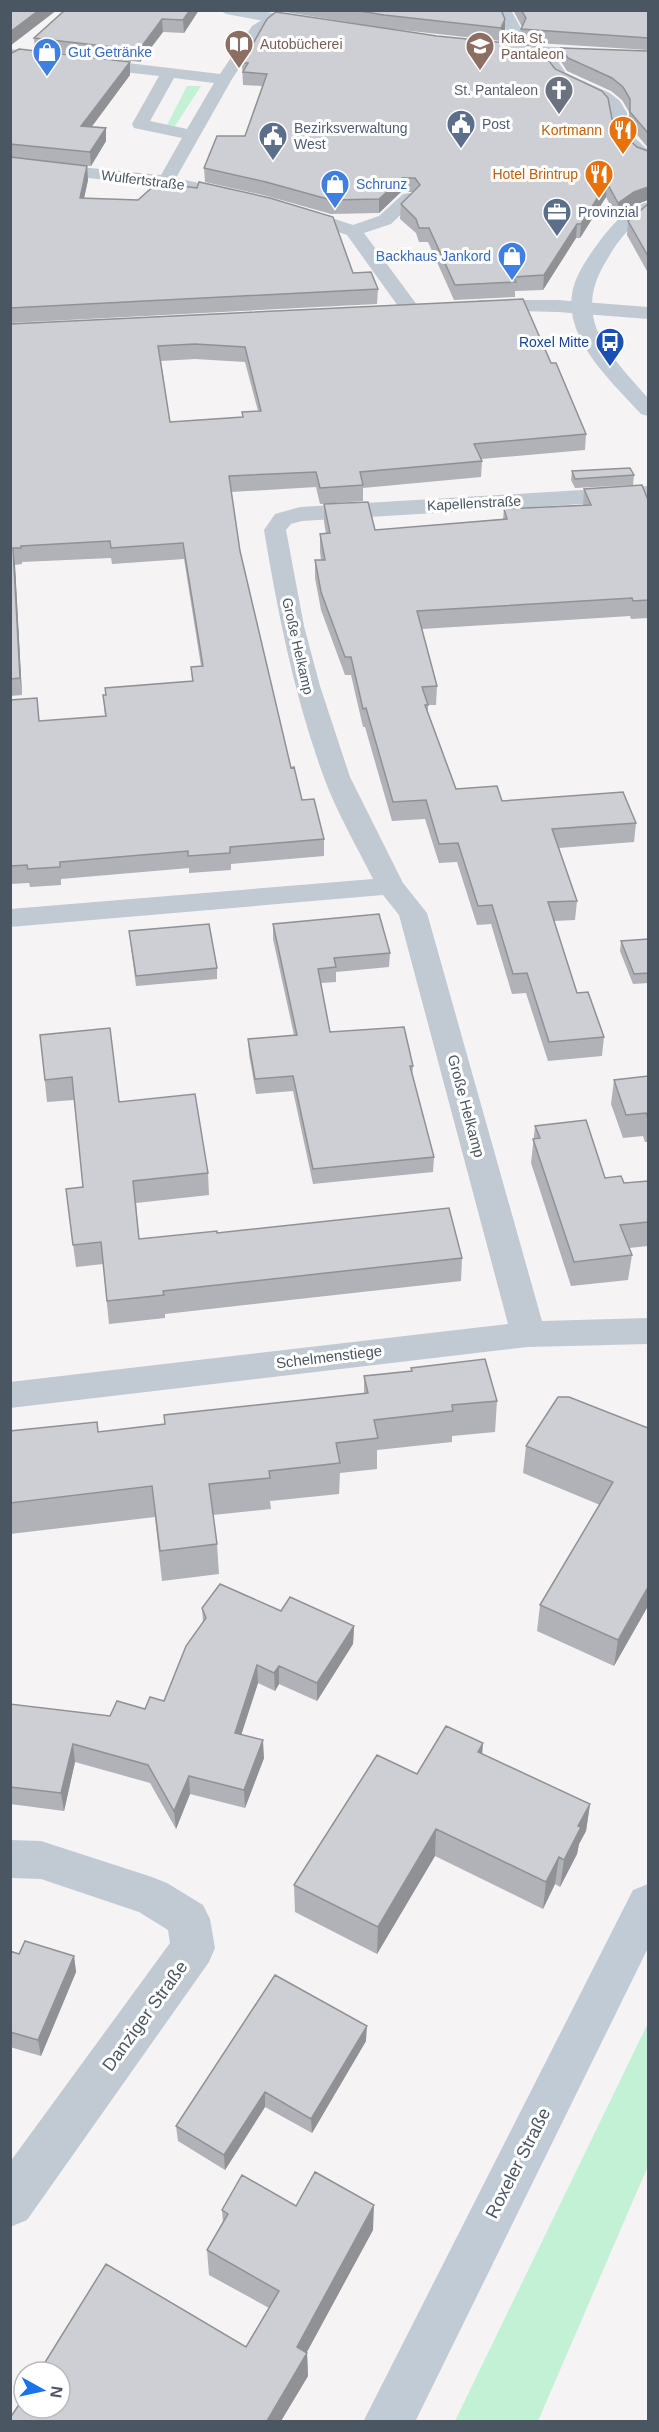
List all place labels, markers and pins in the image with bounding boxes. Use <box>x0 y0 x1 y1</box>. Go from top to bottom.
library icon: Autobücherei <box>223 28 255 70</box>
school or university icon: Kita St. Pantaleon <box>464 30 496 72</box>
place label: Kita St. Pantaleon <box>501 30 564 62</box>
shop icon: Gut Getränke <box>31 36 63 78</box>
place label: Autobücherei <box>260 36 343 52</box>
place label: Gut Getränke <box>68 44 152 60</box>
church icon: St. Pantaleon <box>543 74 575 116</box>
place label: St. Pantaleon <box>454 82 538 98</box>
public building icon: Post <box>445 108 477 150</box>
restaurant icon: Kortmann <box>607 114 639 156</box>
place label: Post <box>482 116 510 132</box>
public building icon: Bezirksverwaltung West <box>257 120 289 162</box>
place label: Bezirksverwaltung West <box>294 120 408 152</box>
place label: Kortmann <box>541 122 602 138</box>
restaurant icon: Hotel Brintrup <box>583 158 615 200</box>
place label: Hotel Brintrup <box>492 166 578 182</box>
shop icon: Schrunz <box>319 168 351 210</box>
place label: Schrunz <box>356 176 407 192</box>
office icon: Provinzial <box>541 196 573 238</box>
place label: Provinzial <box>578 204 639 220</box>
shop icon: Backhaus Jankord <box>496 240 528 282</box>
place label: Backhaus Jankord <box>376 248 491 264</box>
bus stop icon: Roxel Mitte <box>594 326 626 368</box>
place label: Roxel Mitte <box>519 334 589 350</box>

